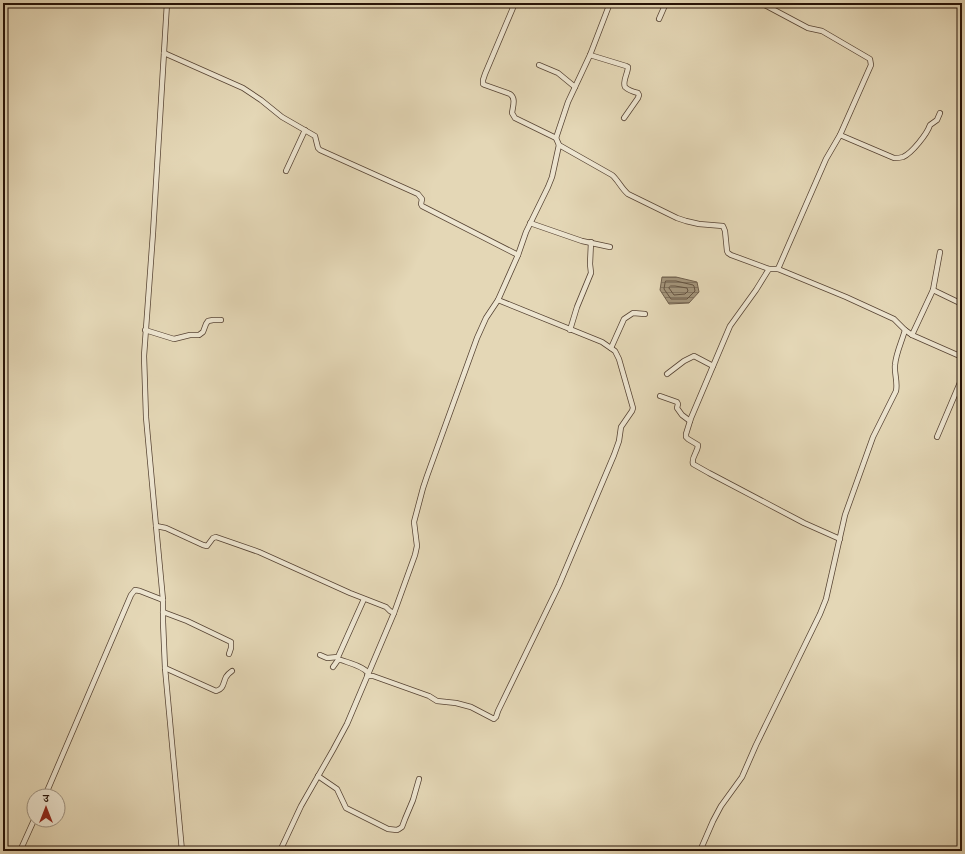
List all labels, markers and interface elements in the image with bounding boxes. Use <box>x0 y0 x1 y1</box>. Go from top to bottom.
north arrow <box>26 788 66 828</box>
text: उ <box>42 792 50 806</box>

